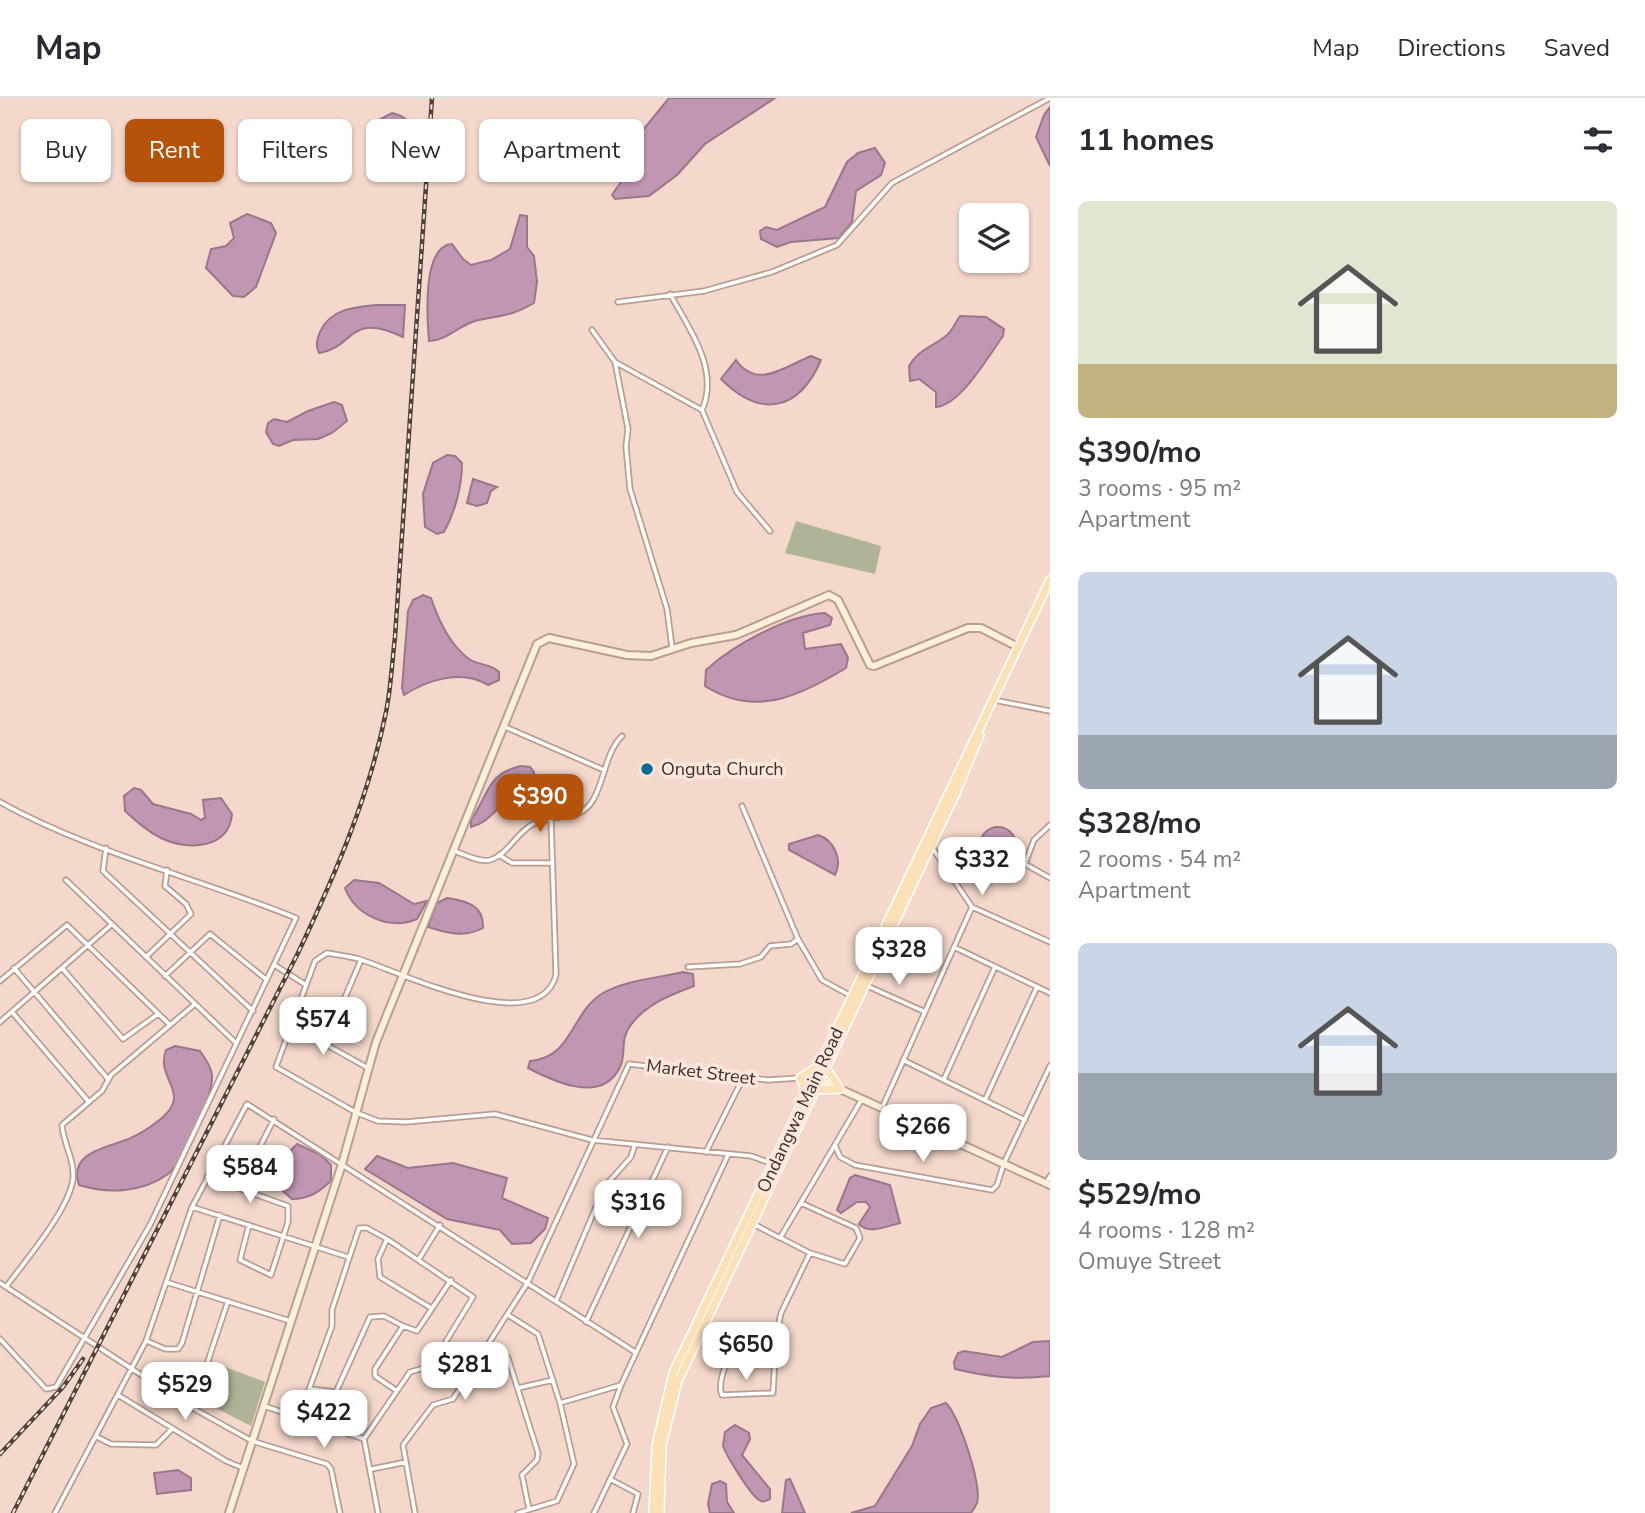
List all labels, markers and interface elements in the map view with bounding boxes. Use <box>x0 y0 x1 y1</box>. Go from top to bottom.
text: Map <box>35 26 102 71</box>
text: Map <box>1312 32 1359 64</box>
text: Directions <box>1397 32 1506 64</box>
text: Saved <box>1544 32 1610 64</box>
chip: Buy <box>21 119 111 182</box>
chip: Rent <box>125 119 224 182</box>
chip: Filters <box>238 119 352 182</box>
chip: New <box>366 119 465 182</box>
chip: Apartment <box>479 119 644 182</box>
text: 11 homes <box>1078 120 1214 161</box>
icon: filters <box>1579 121 1617 159</box>
map controls <box>959 203 1029 273</box>
button: layers <box>959 203 1029 273</box>
icon: home <box>1285 246 1411 372</box>
text: $390/mo <box>1078 432 1201 473</box>
text: 3 rooms · 95 m² <box>1078 473 1241 504</box>
text: Apartment <box>1078 504 1190 535</box>
icon: home <box>1285 617 1411 743</box>
place label: Onguta Church <box>661 757 783 781</box>
marker: Onguta Church <box>639 761 655 777</box>
pin: $390 <box>499 774 581 834</box>
text: $390 <box>512 781 568 812</box>
text: $328/mo <box>1078 803 1201 844</box>
pin: $332 <box>941 838 1023 897</box>
text: $332 <box>954 844 1010 875</box>
text: 2 rooms · 54 m² <box>1078 844 1241 875</box>
text: Apartment <box>1078 875 1190 906</box>
pin: $328 <box>858 928 940 987</box>
text: $328 <box>871 934 927 965</box>
icon: home <box>1285 988 1411 1114</box>
pin: $574 <box>282 998 364 1057</box>
text: $574 <box>295 1004 351 1035</box>
street label: Ondangwa Main Road <box>751 1023 849 1197</box>
street label: Market Street <box>645 1053 758 1091</box>
pin: $266 <box>882 1104 964 1164</box>
text: $266 <box>895 1111 951 1142</box>
pin: $584 <box>209 1146 291 1205</box>
text: $584 <box>222 1152 278 1183</box>
text: $529/mo <box>1078 1174 1201 1215</box>
pin: $316 <box>597 1180 679 1240</box>
text: $316 <box>610 1187 666 1218</box>
text: 4 rooms · 128 m² <box>1078 1215 1255 1246</box>
text: Omuye Street <box>1078 1246 1221 1277</box>
pin: $650 <box>705 1322 787 1382</box>
text: $650 <box>718 1329 774 1360</box>
pin: $281 <box>424 1342 506 1402</box>
text: $281 <box>437 1349 493 1380</box>
pin: $529 <box>144 1362 226 1422</box>
text: $529 <box>157 1369 213 1400</box>
pin: $422 <box>283 1390 365 1450</box>
text: $422 <box>296 1397 352 1428</box>

